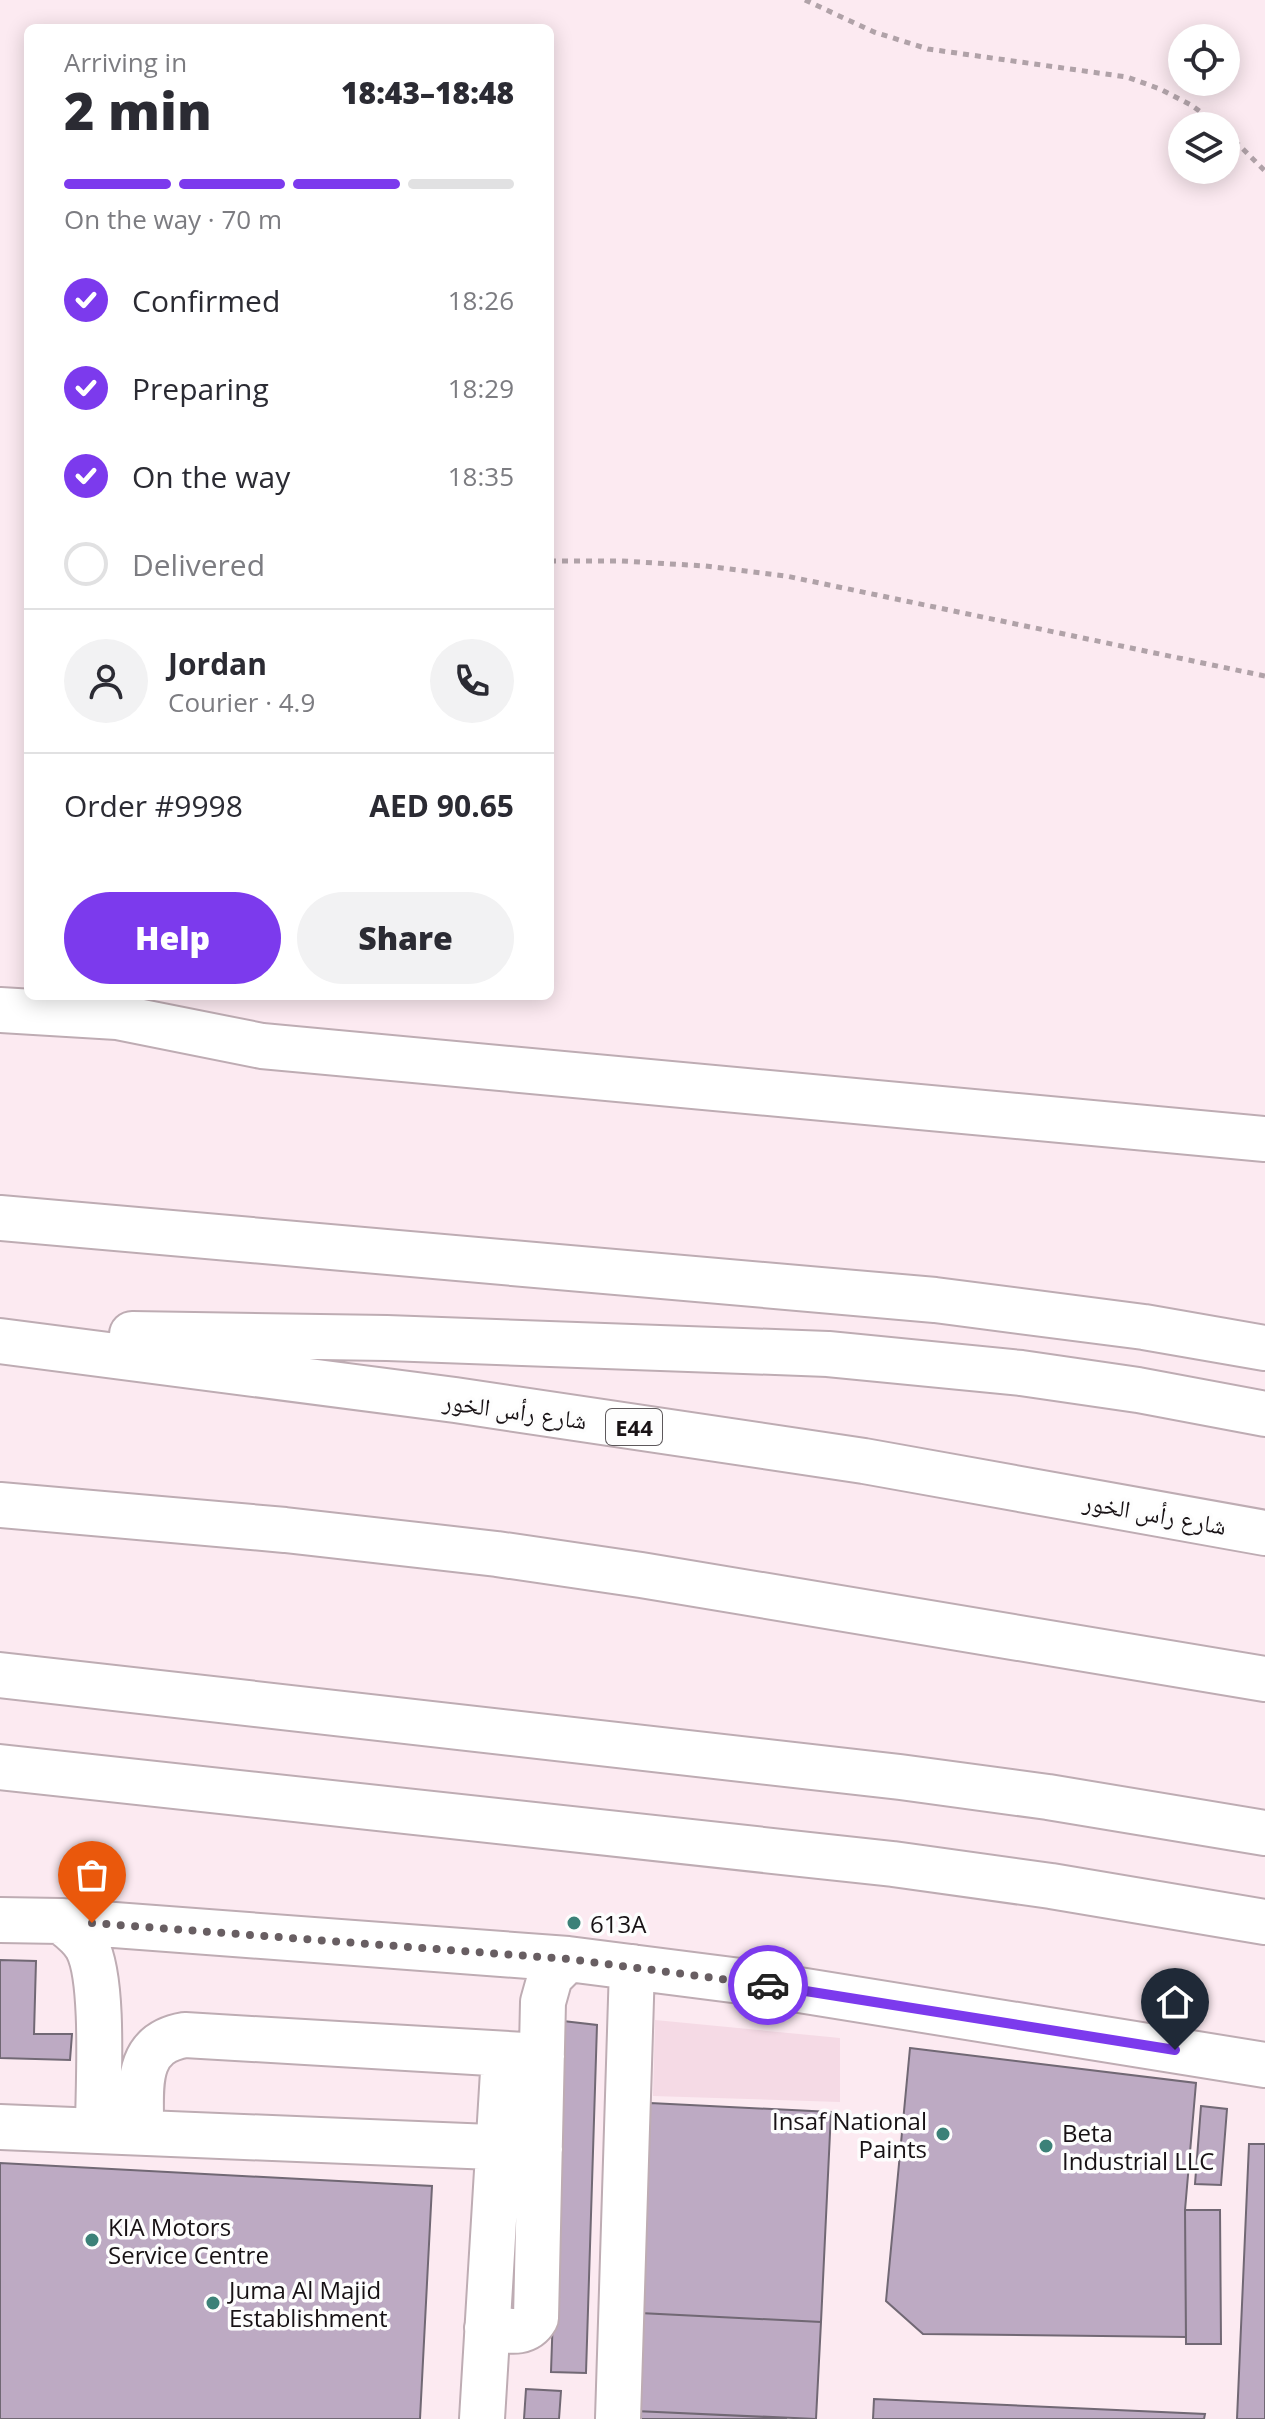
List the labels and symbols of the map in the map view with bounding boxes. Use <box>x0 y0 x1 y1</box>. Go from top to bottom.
street label: شارع رأس الخور <box>440 1383 589 1436</box>
road number: E44 <box>606 1409 662 1445</box>
street label: شارع رأس الخور <box>1080 1484 1229 1542</box>
pin <box>58 1841 126 1923</box>
place label: 613A <box>590 1907 647 1940</box>
marker: 613A <box>565 1914 583 1932</box>
courier <box>728 1945 808 2025</box>
pin <box>1141 1968 1209 2050</box>
place label: Insaf National Paints <box>772 2104 927 2165</box>
place label: Beta Industrial LLC <box>1062 2116 1214 2177</box>
marker: Insaf National Paints <box>934 2125 952 2143</box>
marker: Beta Industrial LLC <box>1037 2137 1055 2155</box>
place label: KIA Motors Service Centre <box>108 2210 269 2271</box>
marker: KIA Motors Service Centre <box>83 2231 101 2249</box>
place label: Juma Al Majid Establishment <box>227 2273 388 2334</box>
marker: Juma Al Majid Establishment <box>204 2294 222 2312</box>

